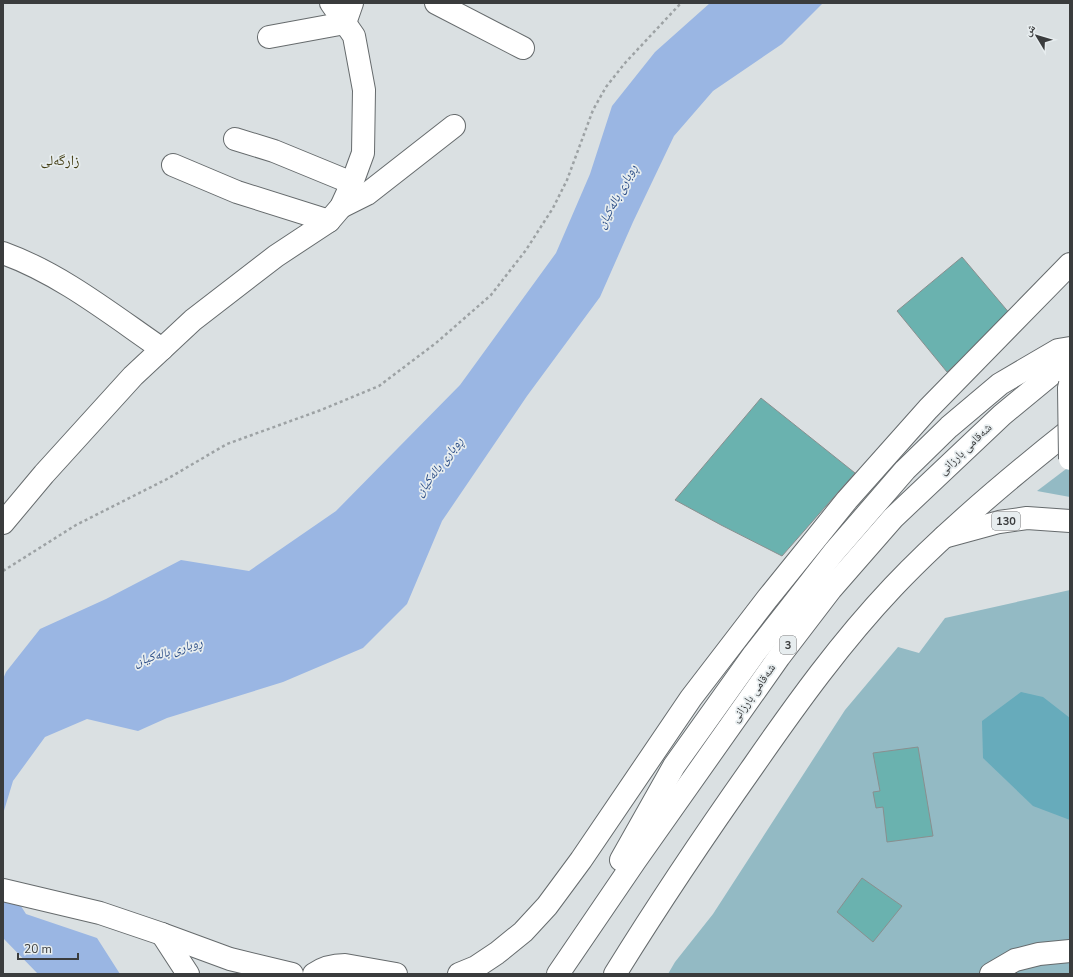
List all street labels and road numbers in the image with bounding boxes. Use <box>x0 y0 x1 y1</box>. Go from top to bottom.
street label: شەقامی بارزانی <box>935 419 995 478</box>
road number: 130 <box>992 512 1020 530</box>
road number: 3 <box>780 636 796 654</box>
street label: شەقامی بارزانی <box>727 660 779 726</box>

